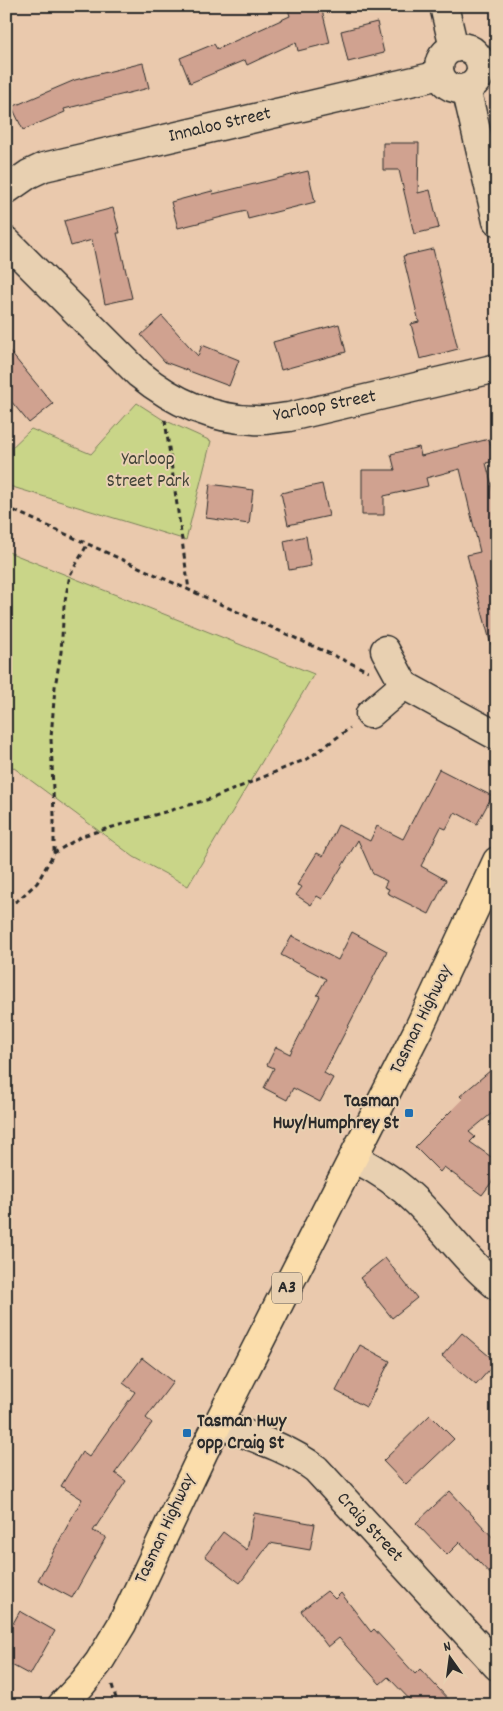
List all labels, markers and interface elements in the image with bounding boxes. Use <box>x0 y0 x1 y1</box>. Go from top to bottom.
street label: Innaloo Street <box>166 101 274 151</box>
street label: Yarloop Street <box>272 384 378 430</box>
park label: Yarloop Street Park <box>107 447 190 496</box>
street label: Tasman Highway <box>384 960 460 1079</box>
place label: Tasman Hwy/Humphrey St <box>273 1089 399 1138</box>
marker: Tasman Hwy/Humphrey St <box>403 1107 415 1119</box>
road number: A3 <box>272 1273 302 1304</box>
place label: Tasman Hwy opp Craig St <box>197 1409 288 1458</box>
marker: Tasman Hwy opp Craig St <box>181 1427 193 1439</box>
street label: Tasman Highway <box>129 1469 203 1588</box>
street label: Craig Street <box>329 1487 409 1569</box>
north arrow <box>426 1634 476 1684</box>
text: N <box>442 1637 453 1658</box>

